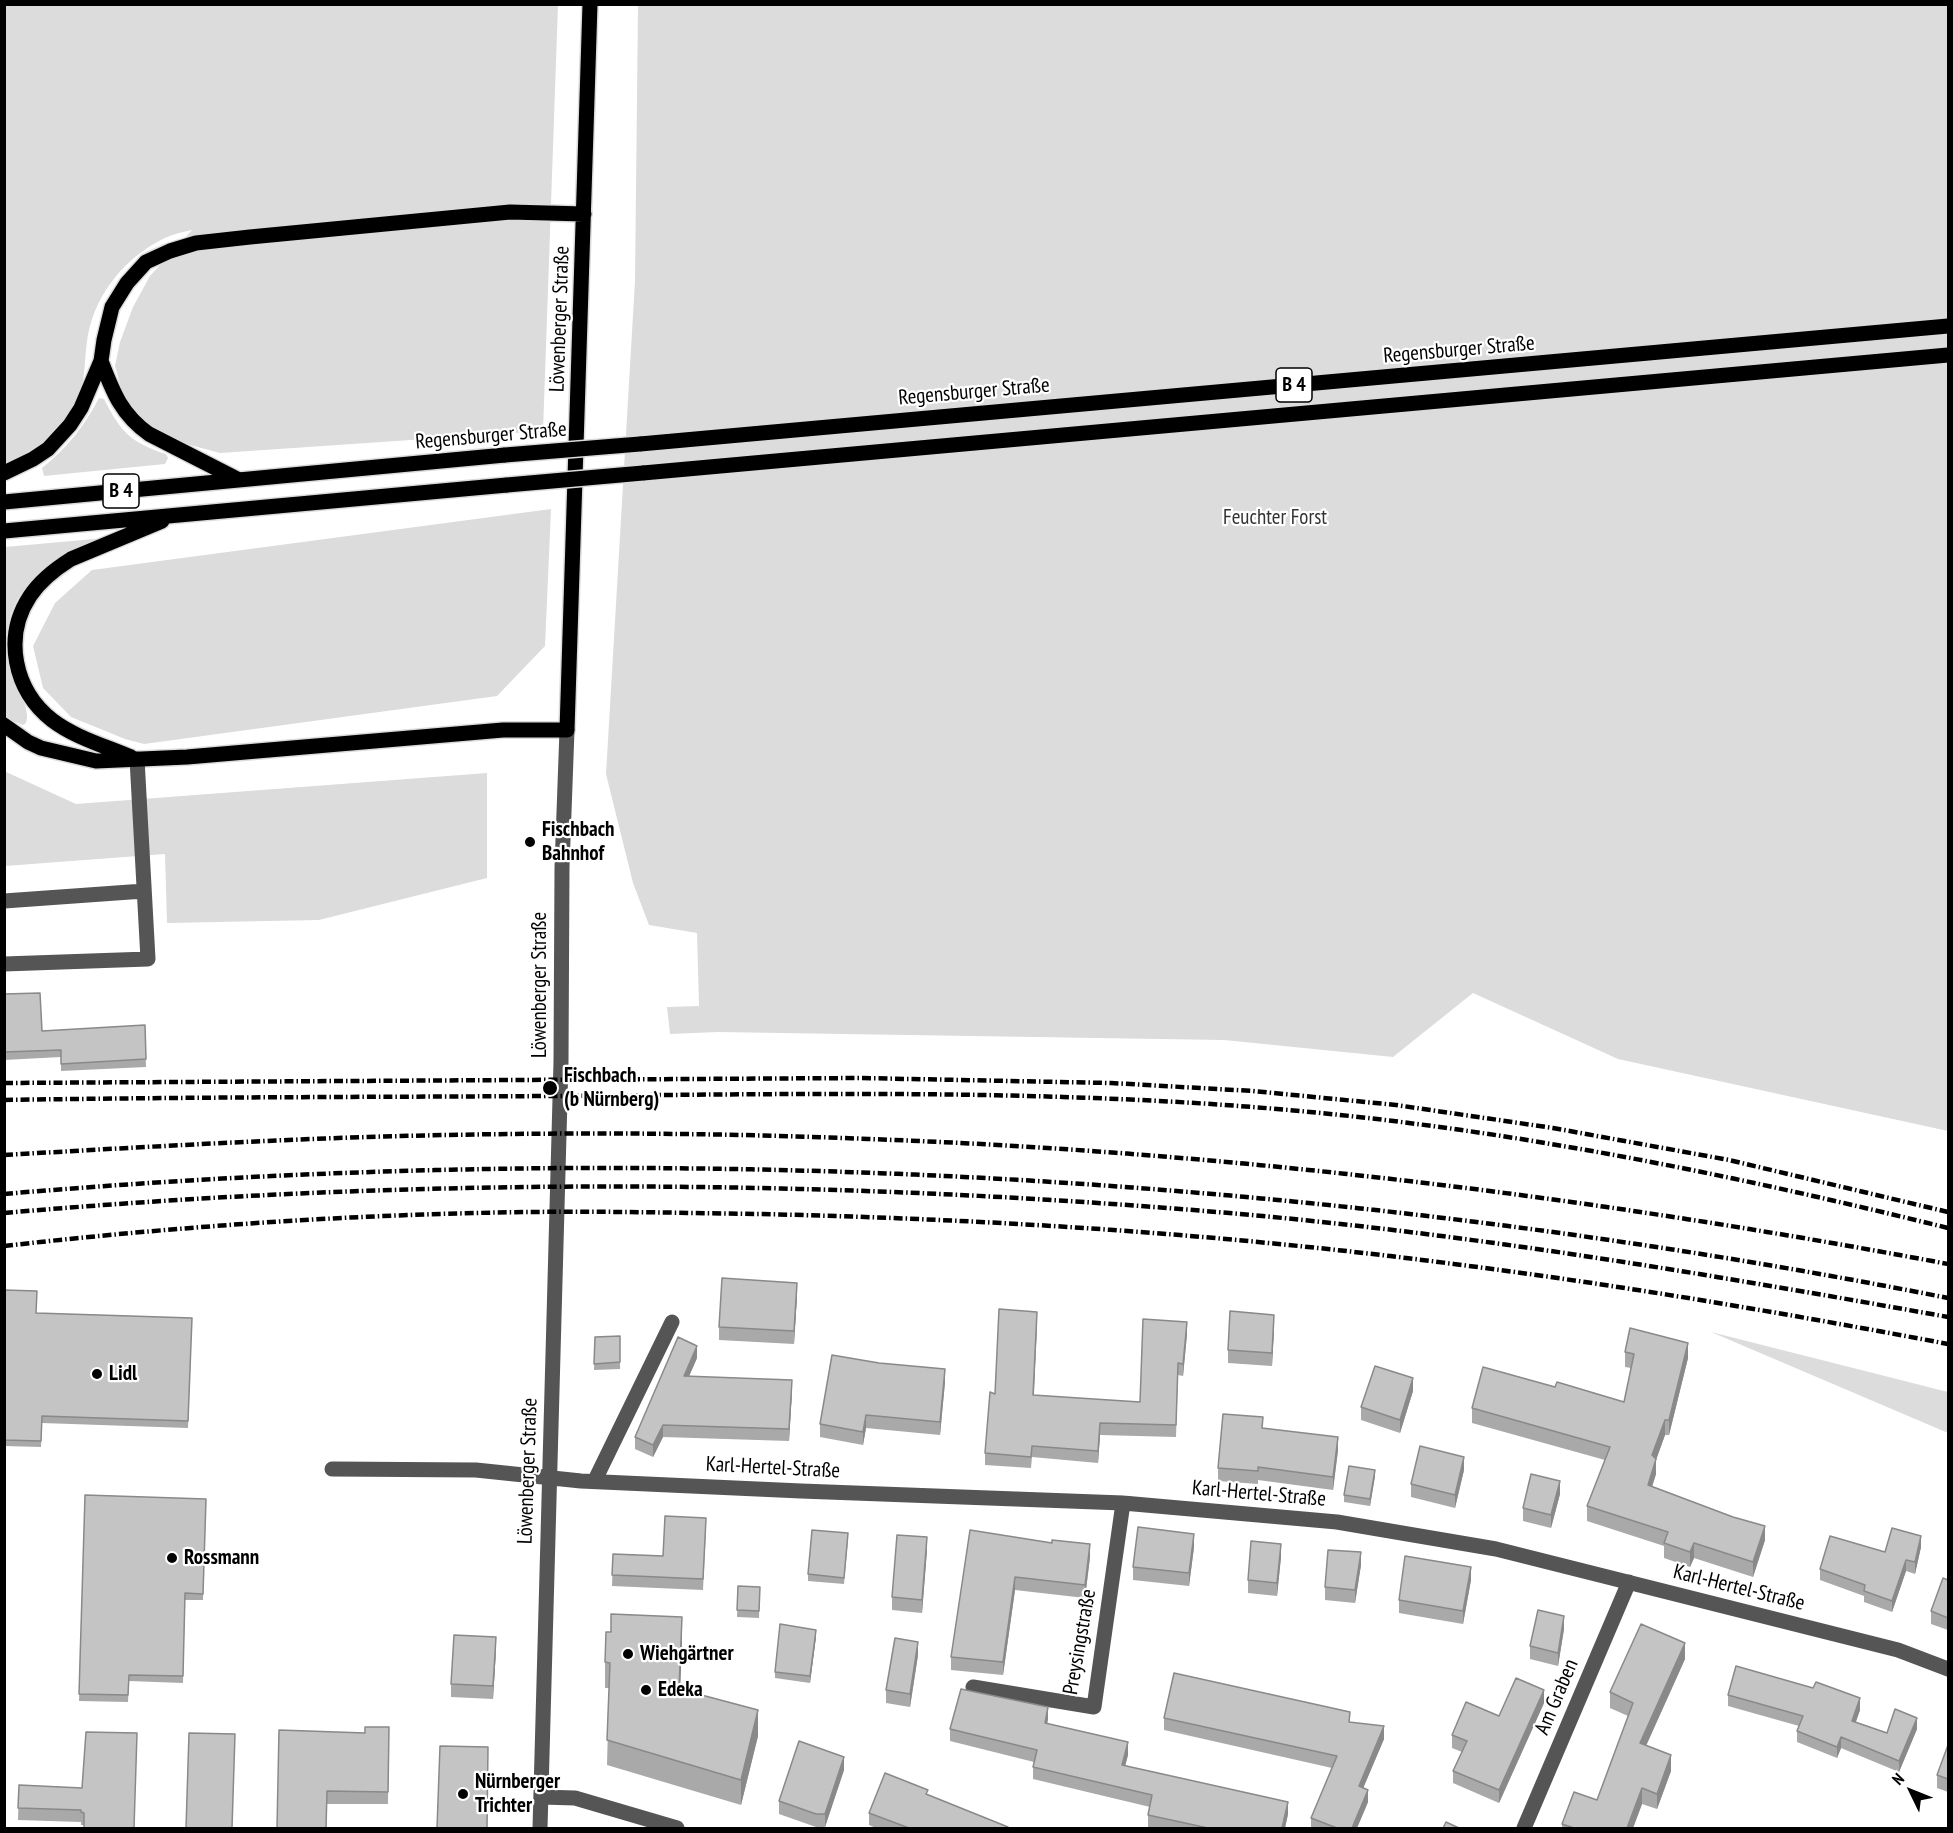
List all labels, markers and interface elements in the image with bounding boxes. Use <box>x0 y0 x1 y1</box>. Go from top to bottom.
street label: Löwenberger Straße <box>545 246 575 392</box>
street label: Regensburger Straße <box>1382 331 1536 369</box>
road number: B 4 <box>1276 368 1312 402</box>
street label: Regensburger Straße <box>897 373 1051 411</box>
street label: Regensburger Straße <box>414 417 568 455</box>
road number: B 4 <box>103 474 139 508</box>
park label: Feuchter Forst <box>1223 505 1327 531</box>
place label: Fischbach Bahnhof <box>542 817 614 867</box>
marker: Fischbach Bahnhof <box>523 835 537 849</box>
street label: Löwenberger Straße <box>527 912 553 1058</box>
place label: Fischbach (b Nürnberg) <box>564 1063 659 1113</box>
marker: Fischbach (b Nürnberg) <box>541 1079 559 1097</box>
place label: Lidl <box>109 1361 137 1387</box>
marker: Lidl <box>90 1367 104 1381</box>
street label: Löwenberger Straße <box>513 1398 543 1544</box>
street label: Karl-Hertel-Straße <box>705 1452 841 1484</box>
street label: Karl-Hertel-Straße <box>1191 1476 1327 1512</box>
place label: Rossmann <box>184 1545 259 1571</box>
marker: Rossmann <box>165 1551 179 1565</box>
street label: Karl-Hertel-Straße <box>1671 1560 1807 1616</box>
street label: Preysingstraße <box>1058 1587 1102 1697</box>
place label: Wiehgärtner <box>640 1641 734 1667</box>
marker: Wiehgärtner <box>621 1647 635 1661</box>
street label: Am Graben <box>1530 1655 1584 1739</box>
place label: Edeka <box>658 1677 703 1703</box>
marker: Edeka <box>639 1683 653 1697</box>
north arrow <box>1881 1761 1941 1821</box>
place label: Nürnberger Trichter <box>475 1769 560 1819</box>
text: N <box>1888 1769 1908 1789</box>
marker: Nürnberger Trichter <box>456 1787 470 1801</box>

